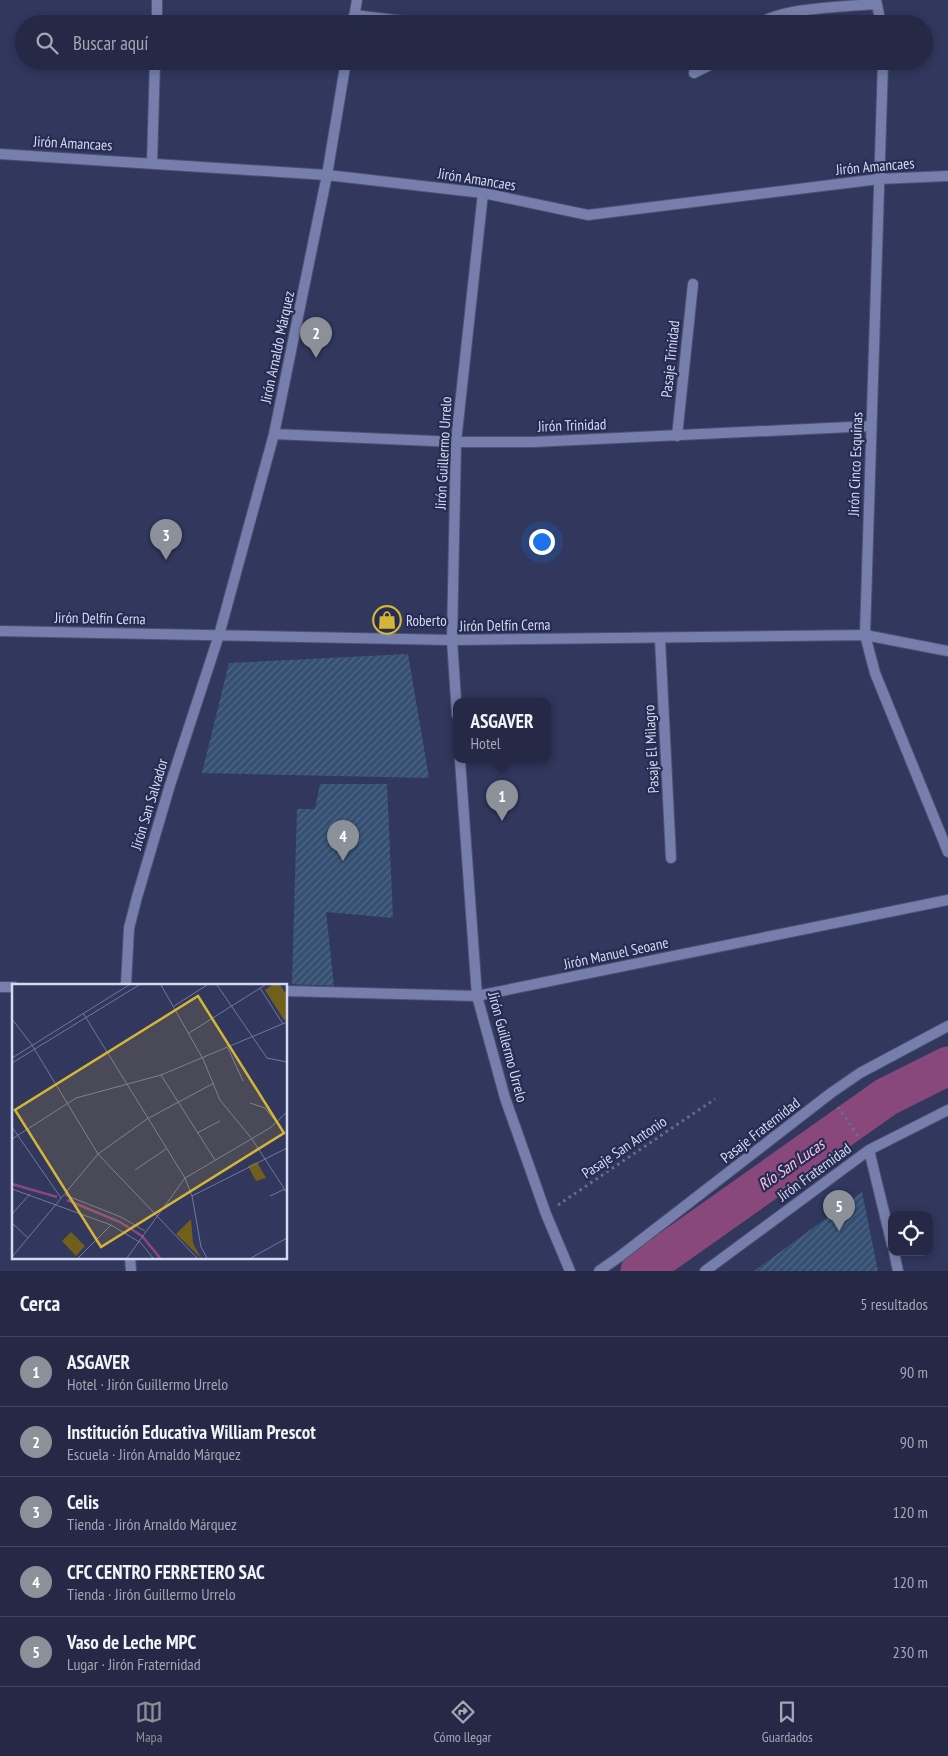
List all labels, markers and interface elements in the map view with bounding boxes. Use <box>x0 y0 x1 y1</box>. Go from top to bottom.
search box <box>15 15 933 70</box>
icon: search <box>33 29 61 57</box>
text: Buscar aquí <box>73 31 148 55</box>
street label: Jirón Amancaes <box>32 131 113 155</box>
street label: Jirón Amancaes <box>834 153 915 179</box>
street label: Jirón Amancaes <box>436 163 517 195</box>
street label: Jirón Arnaldo Márquez <box>256 289 298 406</box>
pin: 2 <box>300 317 332 358</box>
street label: Pasaje Trinidad <box>657 320 683 398</box>
street label: Jirón Guillermo Urrelo <box>430 396 455 511</box>
street label: Jirón Cinco Esquinas <box>844 412 866 517</box>
street label: Jirón Trinidad <box>536 414 607 436</box>
pin: 3 <box>150 519 182 560</box>
your location <box>529 529 555 555</box>
shop icon: Roberto <box>372 605 402 635</box>
street label: Jirón Delfín Cerna <box>53 608 146 628</box>
place label: Roberto <box>406 611 447 630</box>
street label: Jirón Delfín Cerna <box>458 615 551 635</box>
popup <box>453 698 551 763</box>
street label: Pasaje El Milagro <box>639 704 663 794</box>
text: ASGAVER <box>470 709 534 733</box>
text: Hotel <box>470 733 501 753</box>
street label: Jirón San Salvador <box>126 755 172 853</box>
pin: 1 <box>486 780 518 821</box>
pin: 4 <box>327 820 359 861</box>
street label: Jirón Manuel Seoane <box>561 933 670 974</box>
inset map <box>12 984 288 1258</box>
street label: Jirón Guillermo Urrelo <box>484 989 532 1104</box>
street label: Pasaje Fraternidad <box>717 1093 803 1167</box>
street label: Pasaje San Antonio <box>578 1112 670 1182</box>
water label: Río San Lucas <box>754 1133 829 1194</box>
street label: Jirón Fraternidad <box>773 1139 855 1206</box>
pin: 5 <box>823 1190 855 1231</box>
map controls <box>888 1211 933 1256</box>
button: locate <box>888 1211 933 1256</box>
text: Cerca <box>20 1290 60 1317</box>
text: 5 resultados <box>860 1294 928 1314</box>
text: ASGAVER <box>67 1350 130 1374</box>
text: 1 <box>32 1362 40 1382</box>
text: 90 m <box>900 1362 928 1382</box>
text: Hotel · Jirón Guillermo Urrelo <box>67 1374 228 1394</box>
text: Institución Educativa William Prescot <box>67 1420 316 1444</box>
text: 2 <box>32 1432 40 1452</box>
text: 90 m <box>900 1432 928 1452</box>
text: Escuela · Jirón Arnaldo Márquez <box>67 1444 241 1464</box>
text: Celis <box>67 1490 99 1514</box>
text: 3 <box>32 1502 40 1522</box>
text: 120 m <box>893 1502 928 1522</box>
text: Tienda · Jirón Arnaldo Márquez <box>67 1514 237 1534</box>
text: CFC CENTRO FERRETERO SAC <box>67 1560 265 1584</box>
text: 4 <box>32 1572 40 1592</box>
text: 120 m <box>893 1572 928 1592</box>
text: Tienda · Jirón Guillermo Urrelo <box>67 1584 236 1604</box>
text: Vaso de Leche MPC <box>67 1630 196 1654</box>
text: 5 <box>32 1642 40 1662</box>
text: 230 m <box>893 1642 928 1662</box>
text: Lugar · Jirón Fraternidad <box>67 1654 201 1674</box>
tab: Mapa <box>135 1698 163 1746</box>
tab: Cómo llegar <box>434 1698 491 1746</box>
tab: Guardados <box>762 1698 813 1746</box>

